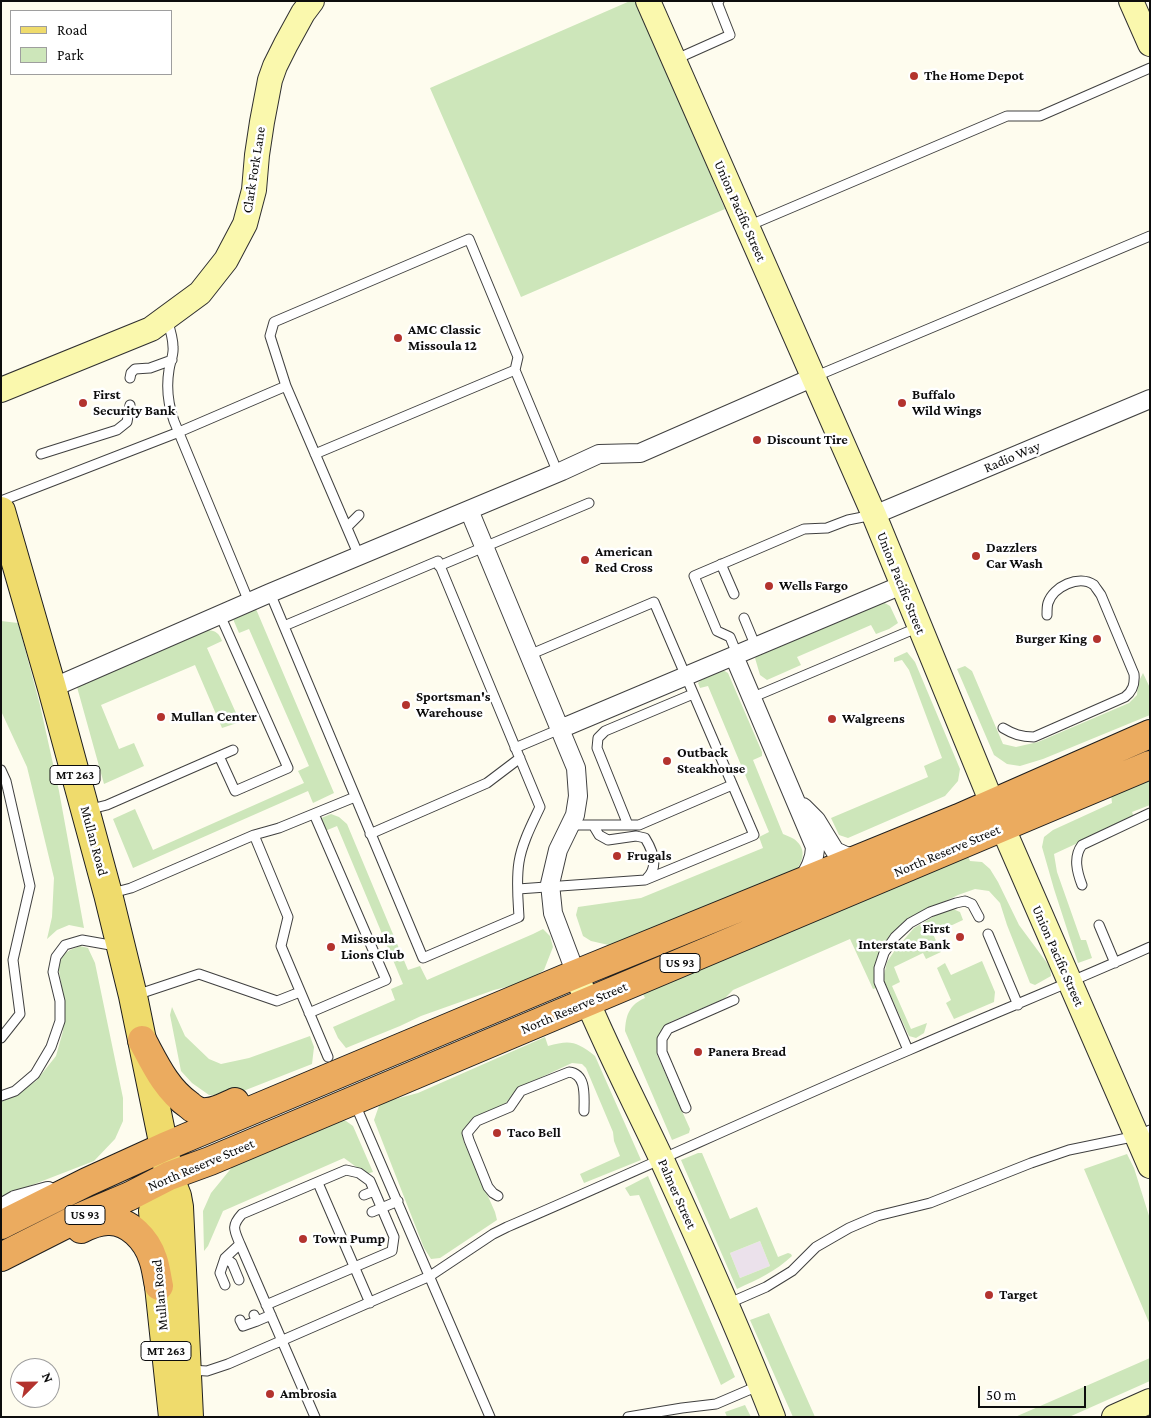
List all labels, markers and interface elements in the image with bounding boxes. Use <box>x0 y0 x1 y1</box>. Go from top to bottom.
legend <box>10 10 172 75</box>
text: Road <box>57 22 87 38</box>
text: Park <box>57 47 84 63</box>
place label: The Home Depot <box>924 68 1024 84</box>
marker: The Home Depot <box>908 70 920 82</box>
street label: Clark Fork Lane <box>239 125 269 215</box>
street label: Union Pacific Street <box>710 158 770 264</box>
place label: AMC Classic Missoula 12 <box>408 322 481 354</box>
marker: AMC Classic Missoula 12 <box>392 332 404 344</box>
place label: First Security Bank <box>93 387 175 420</box>
place label: Buffalo Wild Wings <box>912 387 981 420</box>
marker: First Security Bank <box>77 397 89 409</box>
marker: Buffalo Wild Wings <box>896 397 908 409</box>
place label: Discount Tire <box>767 432 848 448</box>
marker: Discount Tire <box>751 434 763 446</box>
street label: Radio Way <box>981 438 1043 476</box>
street label: Union Pacific Street <box>873 529 929 637</box>
place label: Dazzlers Car Wash <box>986 540 1043 572</box>
place label: American Red Cross <box>595 544 653 576</box>
marker: Dazzlers Car Wash <box>970 550 982 562</box>
marker: American Red Cross <box>579 554 591 566</box>
place label: Wells Fargo <box>779 578 848 594</box>
marker: Wells Fargo <box>763 580 775 592</box>
place label: Burger King <box>1016 631 1087 647</box>
marker: Burger King <box>1091 633 1103 645</box>
place label: Sportsman's Warehouse <box>416 689 491 722</box>
marker: Sportsman's Warehouse <box>400 699 412 711</box>
place label: Mullan Center <box>171 709 257 725</box>
marker: Mullan Center <box>155 711 167 723</box>
place label: Walgreens <box>842 711 905 727</box>
marker: Walgreens <box>826 713 838 725</box>
place label: Outback Steakhouse <box>677 745 745 778</box>
marker: Outback Steakhouse <box>661 755 673 767</box>
road number: MT 263 <box>50 766 100 784</box>
street label: Mullan Road <box>77 804 111 878</box>
street label: North Reserve Street <box>891 821 1003 881</box>
place label: Frugals <box>627 848 671 864</box>
marker: Frugals <box>611 850 623 862</box>
street label: Union Pacific Street <box>1028 903 1088 1009</box>
place label: First Interstate Bank <box>858 921 950 954</box>
place label: Missoula Lions Club <box>341 931 404 964</box>
marker: First Interstate Bank <box>954 931 966 943</box>
marker: Missoula Lions Club <box>325 941 337 953</box>
road number: US 93 <box>660 954 700 972</box>
street label: North Reserve Street <box>518 978 630 1038</box>
place label: Panera Bread <box>708 1044 786 1060</box>
marker: Panera Bread <box>692 1046 704 1058</box>
place label: Taco Bell <box>507 1125 561 1141</box>
marker: Taco Bell <box>491 1127 503 1139</box>
street label: North Reserve Street <box>145 1135 257 1195</box>
street label: Palmer Street <box>654 1156 700 1232</box>
road number: US 93 <box>65 1206 105 1224</box>
place label: Town Pump <box>313 1231 385 1247</box>
marker: Town Pump <box>297 1233 309 1245</box>
street label: Mullan Road <box>149 1259 171 1331</box>
place label: Target <box>999 1287 1038 1303</box>
marker: Target <box>983 1289 995 1301</box>
road number: MT 263 <box>141 1342 191 1360</box>
north arrow <box>10 1358 60 1408</box>
text: N <box>39 1370 57 1385</box>
scale bar <box>981 1376 1088 1408</box>
place label: Ambrosia <box>280 1386 337 1402</box>
text: 50 m <box>986 1387 1016 1403</box>
marker: Ambrosia <box>264 1388 276 1400</box>

